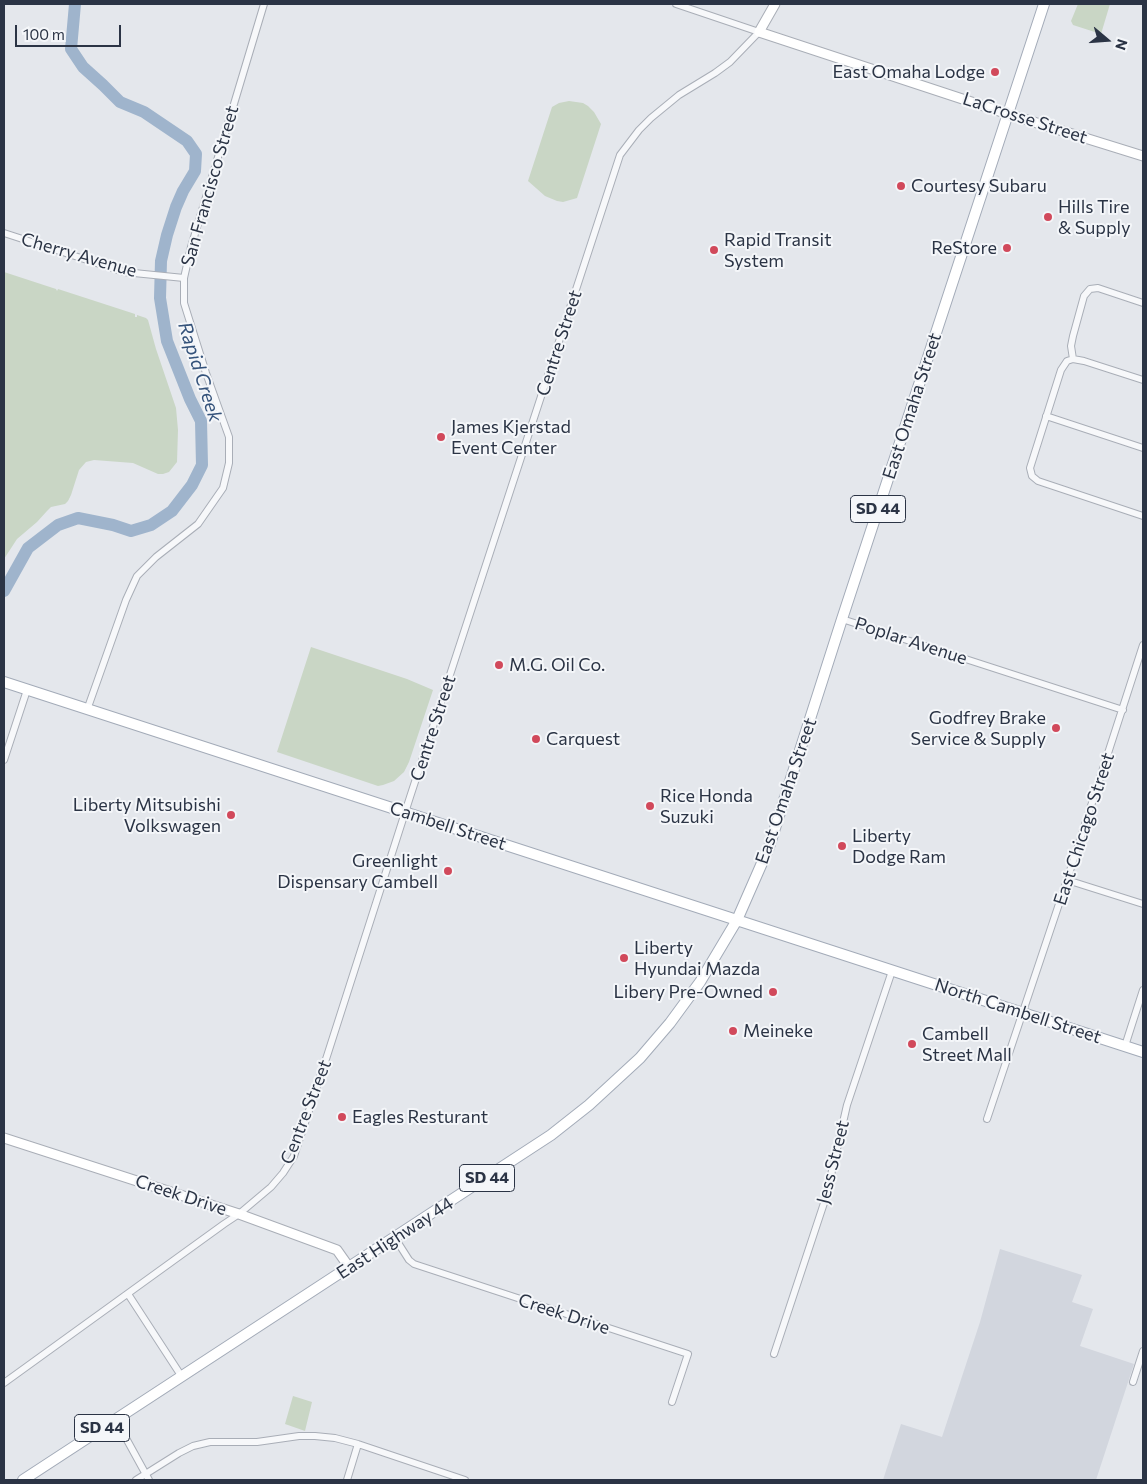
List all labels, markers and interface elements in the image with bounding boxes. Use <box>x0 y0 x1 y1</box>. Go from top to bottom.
scale bar <box>18 15 124 47</box>
north arrow <box>1082 15 1132 65</box>
text: 100 m <box>23 25 65 43</box>
text: N <box>1112 37 1131 52</box>
place label: East Omaha Lodge <box>832 61 985 83</box>
marker: East Omaha Lodge <box>989 66 1001 78</box>
street label: LaCrosse Street <box>960 88 1090 148</box>
street label: San Francisco Street <box>177 103 243 269</box>
place label: Courtesy Subaru <box>911 175 1047 197</box>
marker: Courtesy Subaru <box>895 180 907 192</box>
place label: Hills Tire & Supply <box>1058 196 1130 238</box>
marker: Hills Tire & Supply <box>1042 211 1054 223</box>
street label: Cherry Avenue <box>19 228 139 282</box>
place label: Rapid Transit System <box>724 229 832 272</box>
place label: ReStore <box>931 237 997 259</box>
marker: ReStore <box>1001 242 1013 254</box>
marker: Rapid Transit System <box>708 244 720 256</box>
street label: Centre Street <box>532 287 586 399</box>
water label: Rapid Creek <box>173 319 227 425</box>
street label: East Omaha Street <box>878 330 946 482</box>
place label: James Kjerstad Event Center <box>451 416 571 458</box>
marker: James Kjerstad Event Center <box>435 431 447 443</box>
road number: SD 44 <box>850 496 906 522</box>
street label: Poplar Avenue <box>852 613 970 669</box>
place label: M.G. Oil Co. <box>509 654 605 676</box>
marker: M.G. Oil Co. <box>493 659 505 671</box>
street label: Centre Street <box>406 672 460 784</box>
place label: Godfrey Brake Service & Supply <box>911 707 1046 750</box>
street label: East Omaha Street <box>751 715 821 867</box>
marker: Godfrey Brake Service & Supply <box>1050 722 1062 734</box>
place label: Carquest <box>546 728 620 750</box>
marker: Carquest <box>530 733 542 745</box>
street label: East Chicago Street <box>1049 750 1119 908</box>
place label: Rice Honda Suzuki <box>660 785 753 828</box>
place label: Liberty Mitsubishi Volkswagen <box>73 794 221 836</box>
street label: Cambell Street <box>387 797 509 855</box>
marker: Rice Honda Suzuki <box>644 800 656 812</box>
marker: Liberty Mitsubishi Volkswagen <box>225 809 237 821</box>
place label: Liberty Dodge Ram <box>852 825 946 868</box>
marker: Liberty Dodge Ram <box>836 840 848 852</box>
place label: Greenlight Dispensary Cambell <box>277 850 438 892</box>
marker: Greenlight Dispensary Cambell <box>442 865 454 877</box>
place label: Liberty Hyundai Mazda <box>634 937 760 980</box>
marker: Liberty Hyundai Mazda <box>618 952 630 964</box>
street label: North Cambell Street <box>932 974 1104 1048</box>
place label: Libery Pre-Owned <box>613 981 763 1003</box>
marker: Libery Pre-Owned <box>767 986 779 998</box>
place label: Meineke <box>743 1020 813 1042</box>
place label: Cambell Street Mall <box>922 1023 1012 1066</box>
marker: Meineke <box>727 1025 739 1037</box>
marker: Cambell Street Mall <box>906 1038 918 1050</box>
street label: Centre Street <box>276 1057 336 1167</box>
place label: Eagles Resturant <box>352 1106 488 1128</box>
marker: Eagles Resturant <box>336 1111 348 1123</box>
street label: Jess Street <box>812 1118 854 1206</box>
road number: SD 44 <box>460 1164 514 1192</box>
street label: Creek Drive <box>133 1170 229 1220</box>
street label: East Highway 44 <box>333 1192 457 1284</box>
street label: Creek Drive <box>516 1289 612 1339</box>
road number: SD 44 <box>74 1415 130 1442</box>

